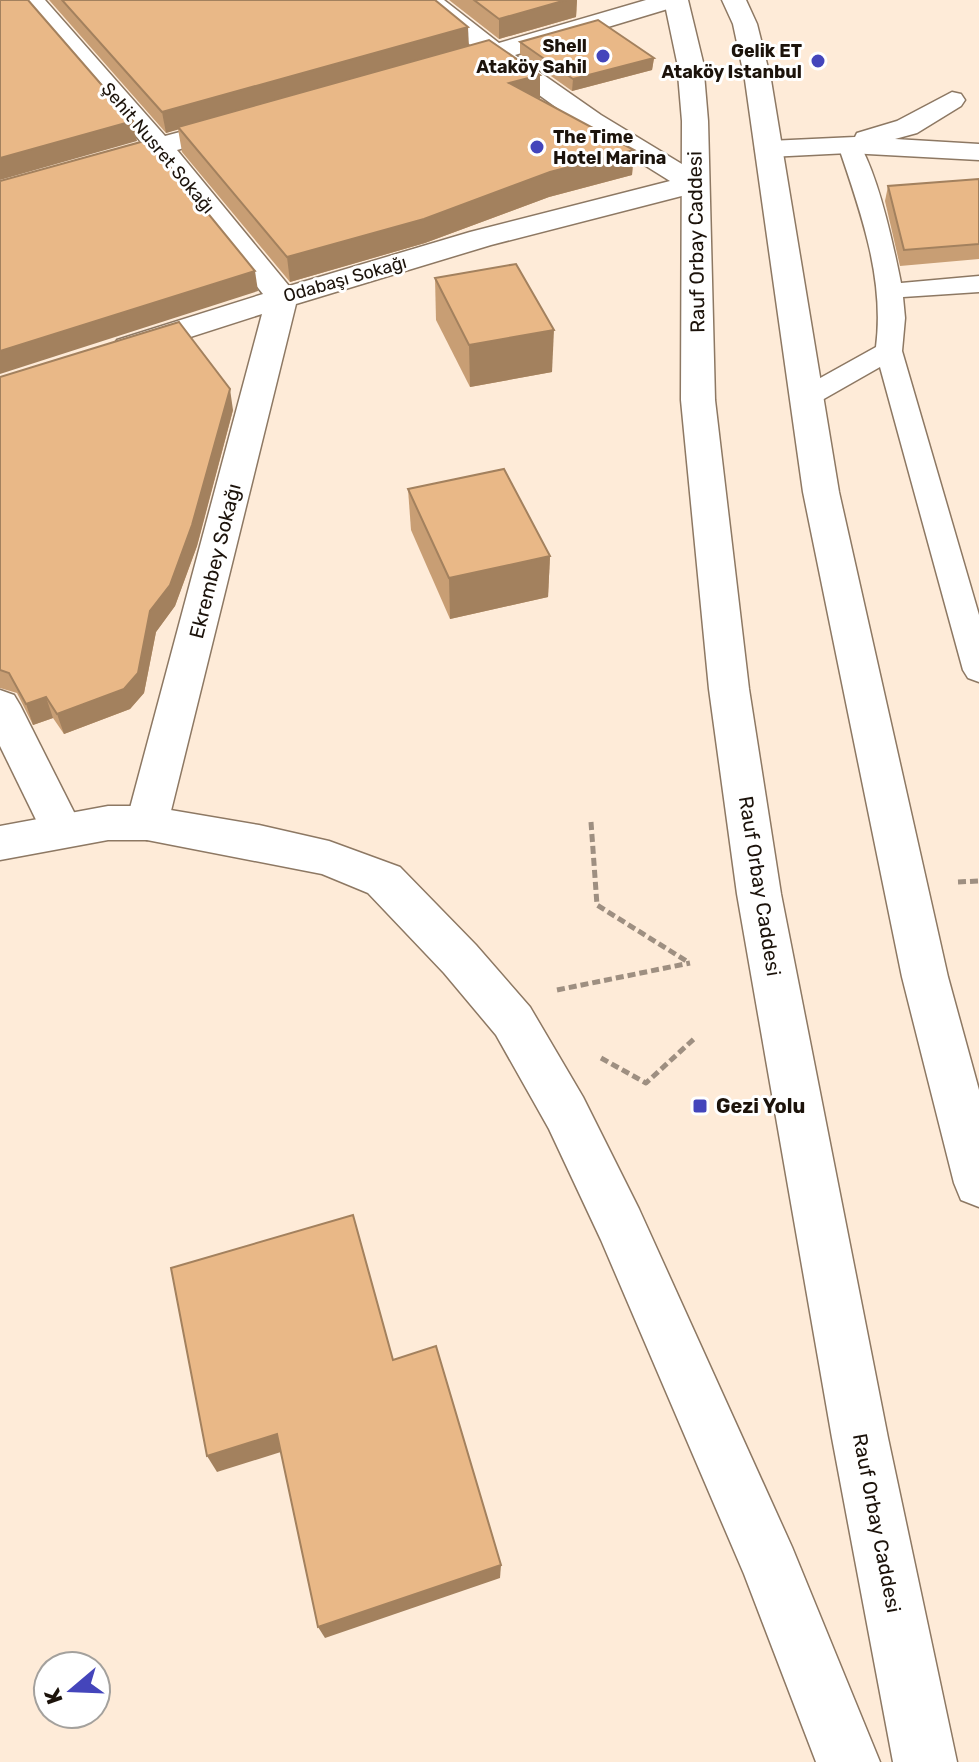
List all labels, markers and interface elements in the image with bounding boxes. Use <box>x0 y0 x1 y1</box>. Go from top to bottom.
place label: Shell Ataköy Sahil <box>476 35 587 78</box>
place label: Gelik ET Ataköy Istanbul <box>661 40 802 83</box>
marker: Shell Ataköy Sahil <box>594 47 612 65</box>
marker: Gelik ET Ataköy Istanbul <box>809 52 827 70</box>
street label: Şehit Nusret Sokağı <box>97 78 219 218</box>
place label: The Time Hotel Marina <box>553 126 667 169</box>
marker: The Time Hotel Marina <box>528 138 546 156</box>
street label: Rauf Orbay Caddesi <box>682 151 710 333</box>
street label: Odabaşı Sokağı <box>281 251 409 307</box>
street label: Ekrembey Sokağı <box>184 481 246 641</box>
street label: Rauf Orbay Caddesi <box>734 794 786 978</box>
place label: Gezi Yolu <box>716 1094 805 1118</box>
marker: Gezi Yolu <box>691 1097 709 1115</box>
street label: Rauf Orbay Caddesi <box>848 1431 906 1615</box>
north arrow <box>32 1650 112 1730</box>
text: K <box>38 1685 69 1708</box>

